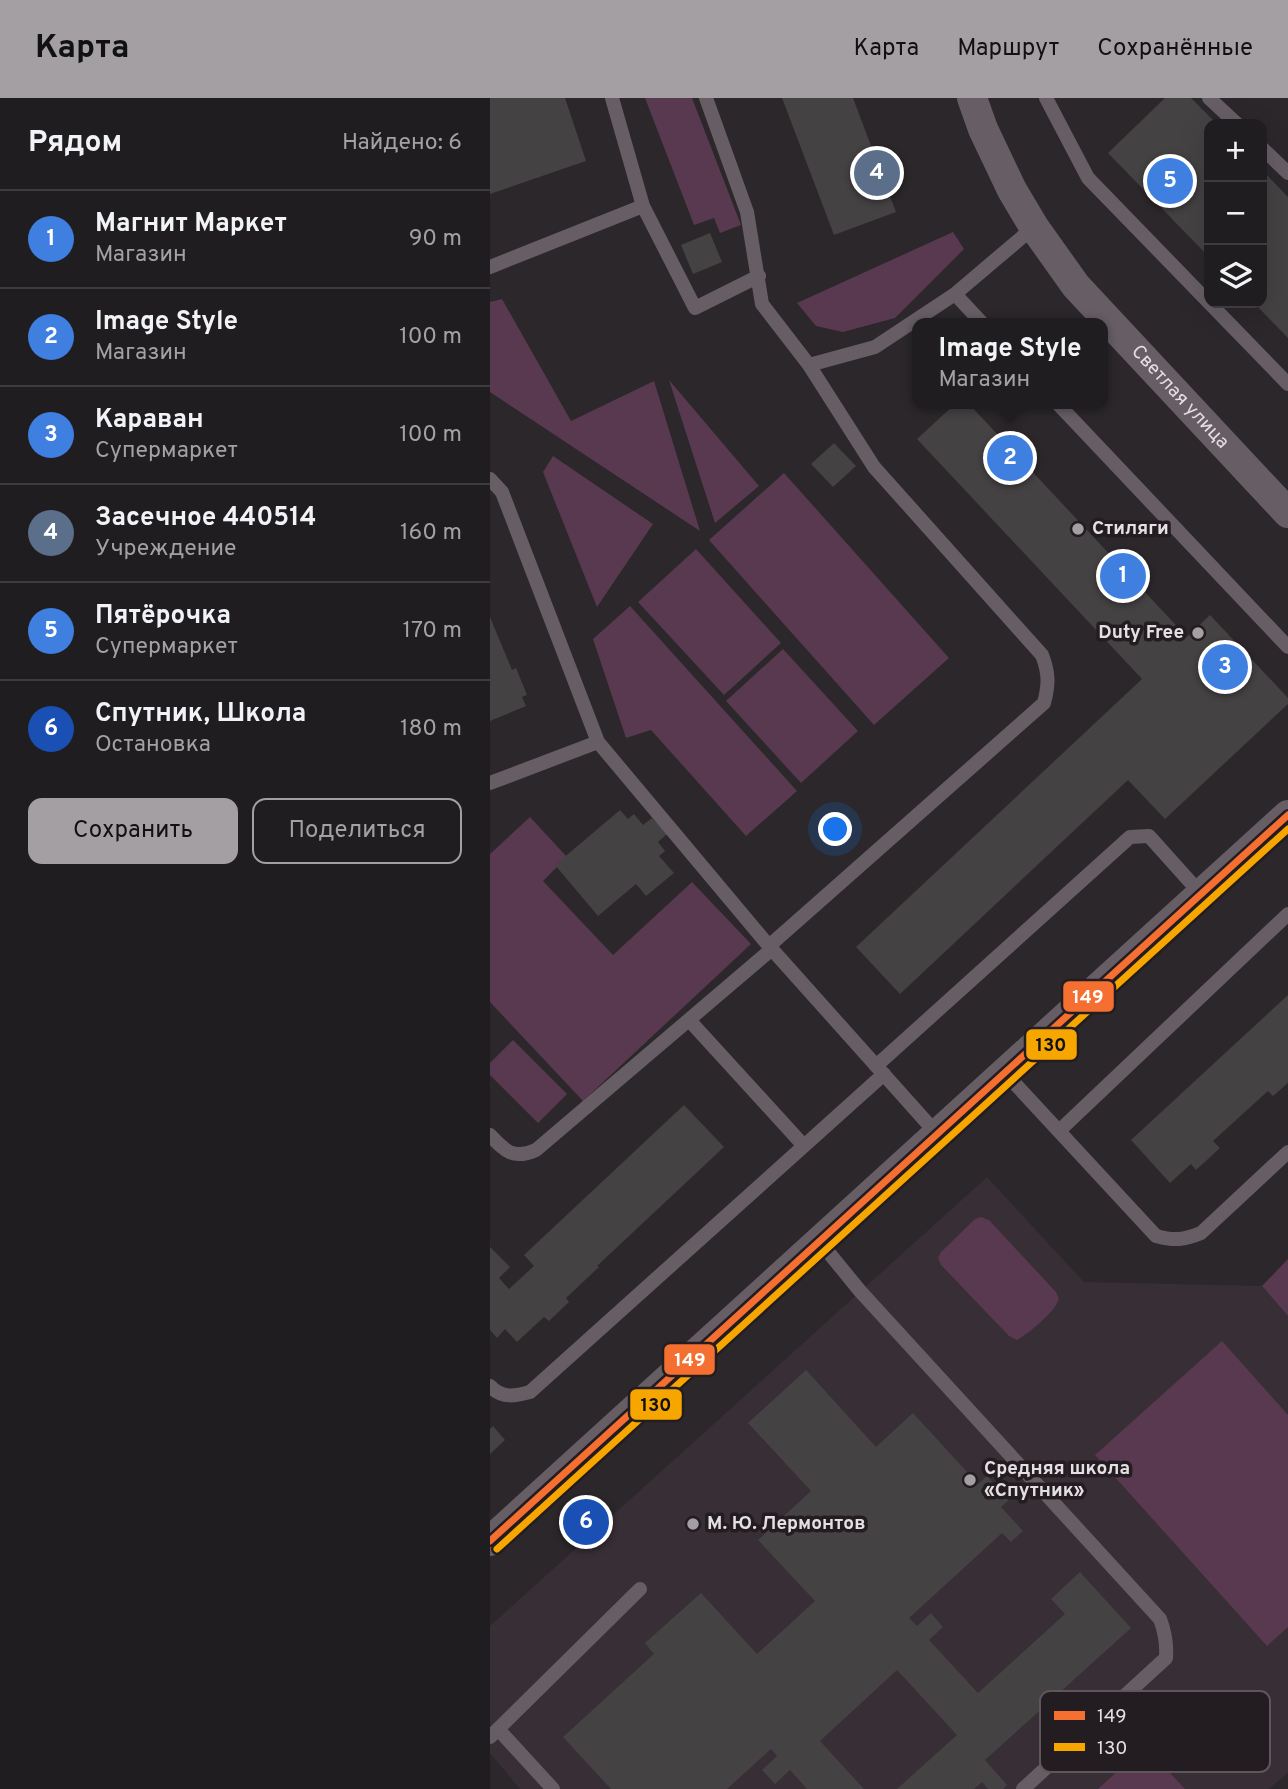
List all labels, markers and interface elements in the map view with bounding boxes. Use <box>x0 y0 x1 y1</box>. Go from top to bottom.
text: Карта <box>35 28 129 70</box>
text: Карта <box>853 34 919 64</box>
text: Маршрут <box>957 34 1059 64</box>
text: Сохранённые <box>1097 34 1253 64</box>
map controls <box>1204 119 1267 308</box>
button: + <box>1204 119 1267 182</box>
text: Рядом <box>28 125 122 162</box>
text: Найдено: 6 <box>342 129 462 158</box>
pin: 4 <box>854 147 900 199</box>
pin: 5 <box>1147 155 1193 207</box>
button: − <box>1204 182 1267 245</box>
text: Магнит Маркет <box>95 208 287 241</box>
text: 1 <box>46 225 56 254</box>
text: 90 m <box>409 225 462 254</box>
text: Магазин <box>95 241 187 270</box>
button: layers <box>1204 245 1267 308</box>
text: Image Style <box>95 306 238 339</box>
popup <box>912 318 1108 409</box>
text: 2 <box>44 323 58 352</box>
text: 100 m <box>399 323 462 352</box>
text: Image Style <box>938 333 1082 366</box>
text: Магазин <box>95 339 187 368</box>
street label: Светлая улица <box>1126 340 1234 454</box>
text: Магазин <box>938 366 1030 395</box>
text: Караван <box>95 404 204 437</box>
text: 3 <box>44 421 58 450</box>
text: 100 m <box>399 421 462 450</box>
pin: 2 <box>987 432 1033 484</box>
text: Супермаркет <box>95 437 238 466</box>
text: Засечное 440514 <box>95 502 316 535</box>
place label: Стиляги <box>1092 517 1169 541</box>
text: 4 <box>44 519 58 548</box>
text: 160 m <box>400 519 462 548</box>
marker: Стиляги <box>1070 521 1086 537</box>
text: Учреждение <box>95 535 237 564</box>
pin: 1 <box>1100 550 1146 602</box>
text: Пятёрочка <box>95 600 231 633</box>
text: 5 <box>44 617 58 646</box>
text: 170 m <box>403 617 462 646</box>
place label: Duty Free <box>1098 621 1184 645</box>
marker: Duty Free <box>1190 625 1206 641</box>
text: Супермаркет <box>95 633 238 662</box>
pin: 3 <box>1202 641 1248 693</box>
text: Спутник, Школа <box>95 698 306 731</box>
text: 6 <box>44 715 58 744</box>
text: 180 m <box>400 715 462 744</box>
text: Остановка <box>95 731 211 760</box>
button: Сохранить <box>28 798 238 864</box>
button: Поделиться <box>252 798 462 864</box>
your location <box>818 812 852 846</box>
line badge: 149 <box>1062 980 1115 1013</box>
text: 149 <box>1072 986 1104 1010</box>
line badge: 130 <box>1025 1028 1078 1061</box>
text: 130 <box>1035 1034 1067 1058</box>
line badge: 149 <box>663 1343 716 1376</box>
text: 149 <box>674 1349 706 1373</box>
line badge: 130 <box>629 1388 683 1421</box>
text: 130 <box>640 1394 672 1418</box>
place label: Средняя школа «Спутник» <box>984 1457 1130 1503</box>
marker: Средняя школа «Спутник» <box>962 1472 978 1488</box>
pin: 6 <box>563 1496 609 1548</box>
place label: М. Ю. Лермонтов <box>707 1512 865 1536</box>
marker: М. Ю. Лермонтов <box>685 1516 701 1532</box>
legend <box>1040 1691 1270 1772</box>
text: 149 <box>1097 1705 1127 1729</box>
text: 130 <box>1097 1737 1128 1761</box>

